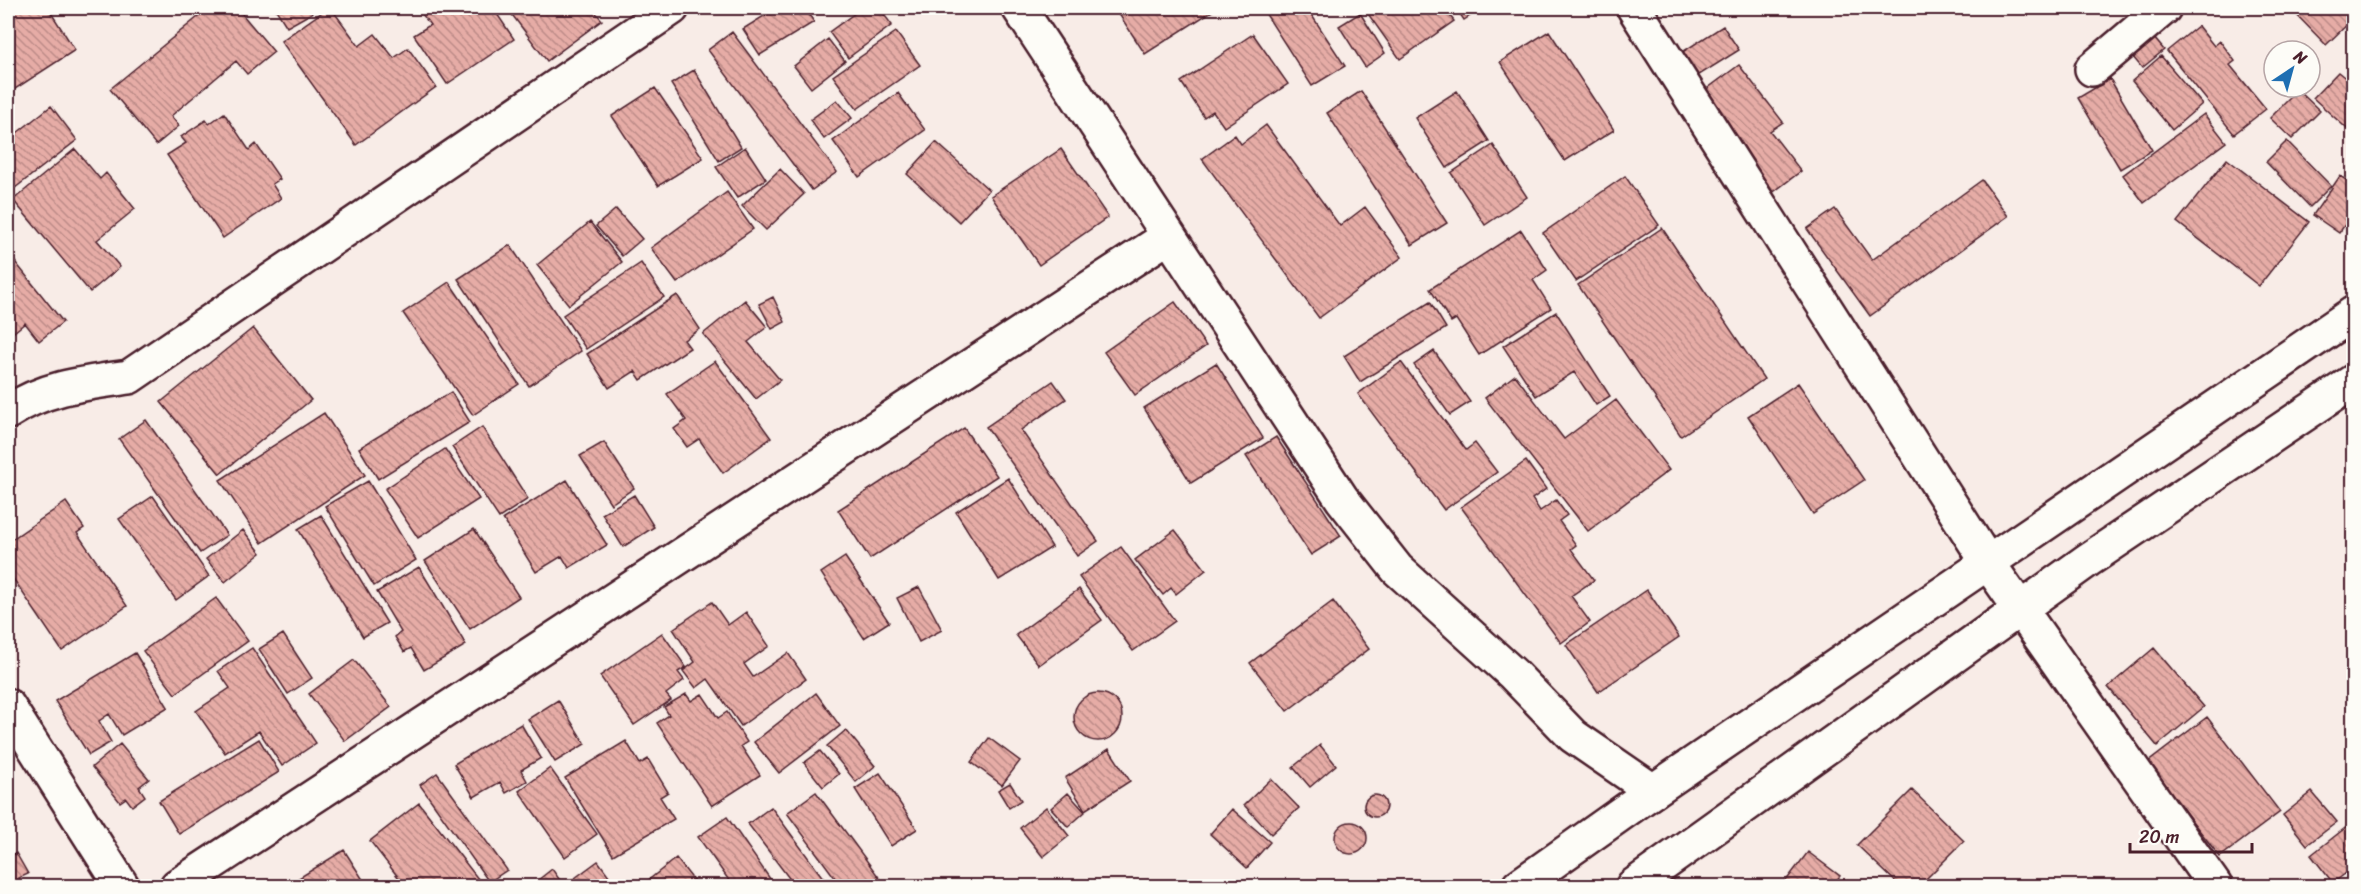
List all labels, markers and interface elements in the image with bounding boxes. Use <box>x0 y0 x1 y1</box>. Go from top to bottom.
north arrow <box>2262 39 2322 99</box>
text: N <box>2287 42 2314 73</box>
scale bar <box>2130 816 2252 854</box>
text: 20 m <box>2139 821 2179 853</box>

